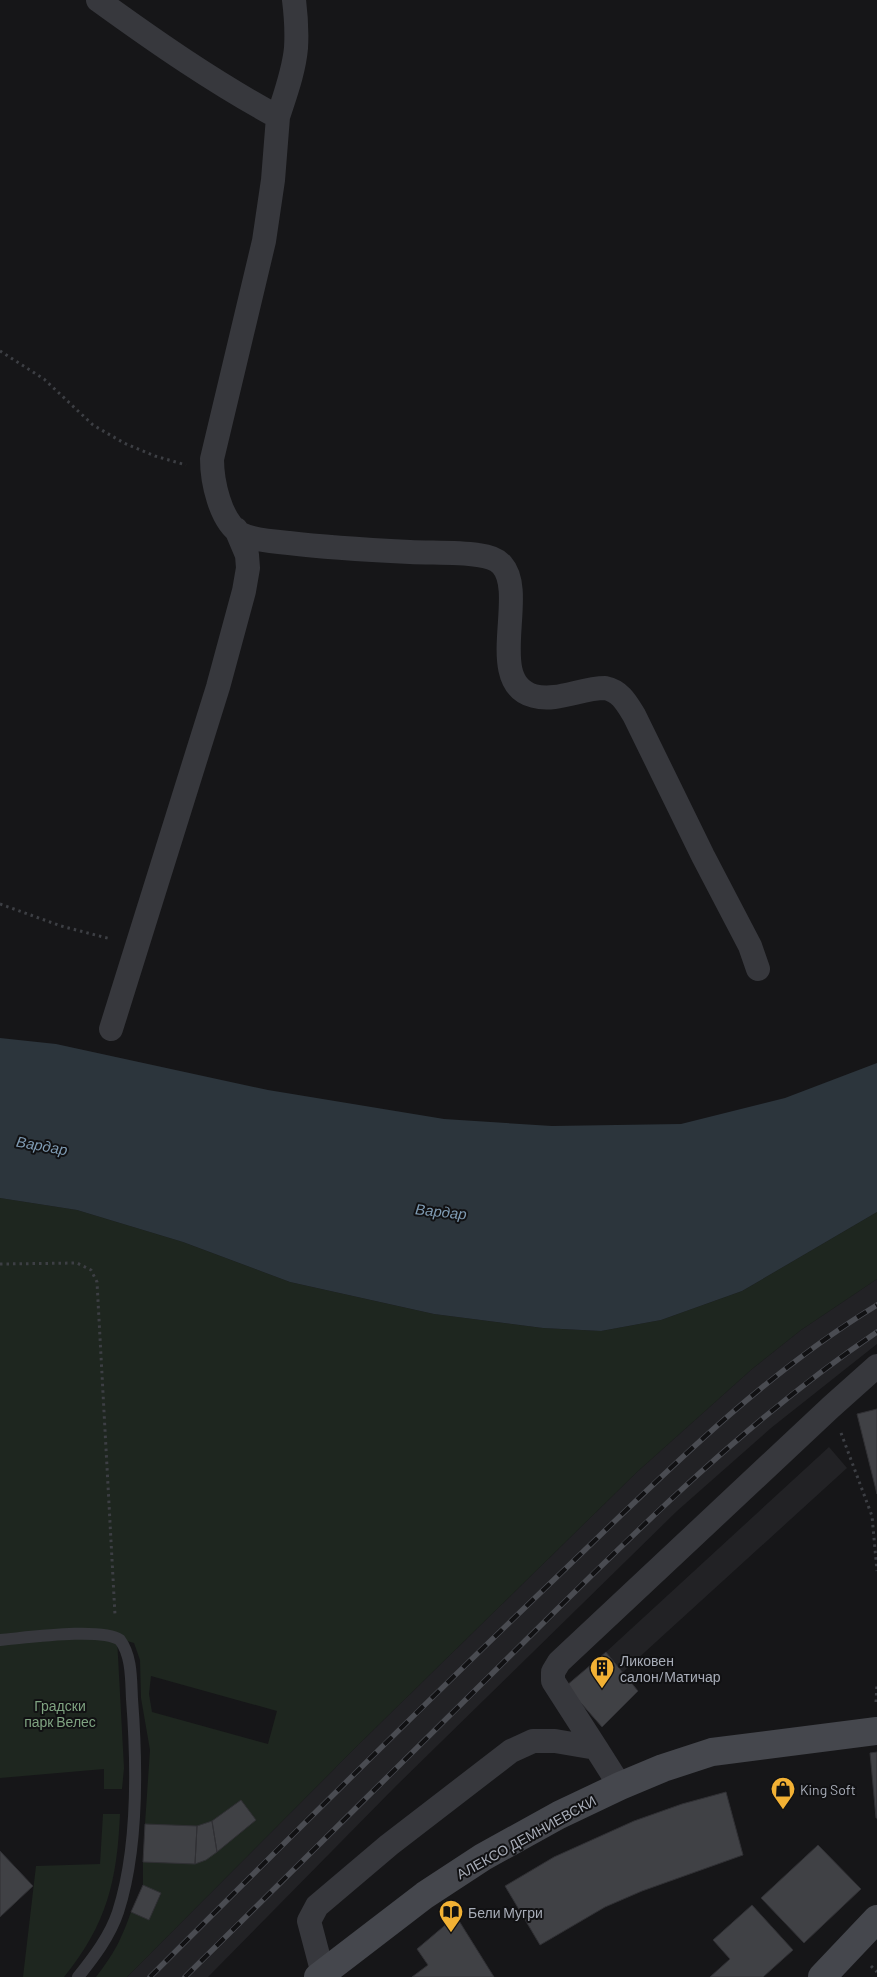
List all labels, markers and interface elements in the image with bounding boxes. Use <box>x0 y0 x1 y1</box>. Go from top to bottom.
water label: Вардар <box>15 1132 69 1158</box>
water label: Вардар <box>414 1199 468 1223</box>
place label: Ликовен салон/Матичар <box>620 1652 721 1685</box>
building icon: Ликовен салон/Матичар <box>589 1655 615 1689</box>
park label: Градски парк Велес <box>24 1697 96 1730</box>
shop icon: King Soft <box>770 1776 796 1810</box>
place label: King Soft <box>800 1781 856 1798</box>
street label: АЛЕКСО ДЕМНИЕВСКИ <box>453 1792 599 1882</box>
library icon: Бели Мугри <box>438 1899 464 1933</box>
place label: Бели Мугри <box>468 1904 543 1921</box>

